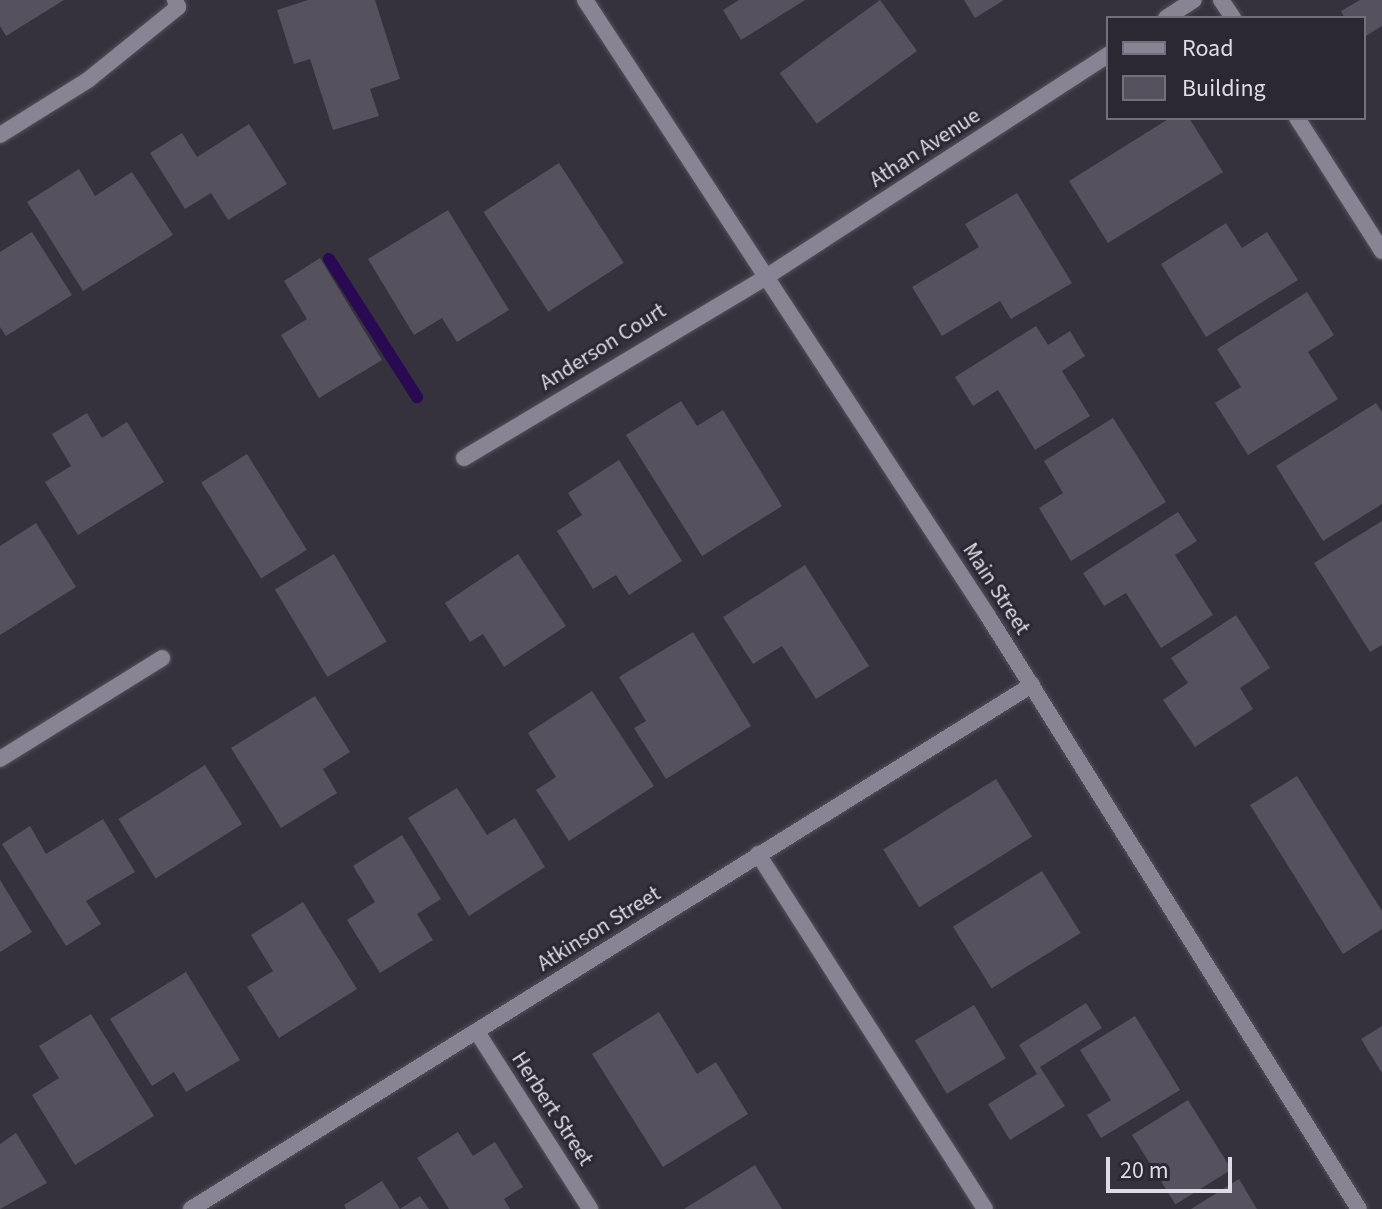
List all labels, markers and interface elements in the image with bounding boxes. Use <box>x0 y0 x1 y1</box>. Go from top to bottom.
legend <box>1106 16 1366 120</box>
text: Road <box>1182 31 1234 66</box>
text: Building <box>1182 71 1266 106</box>
street label: Athan Avenue <box>865 103 985 193</box>
street label: Anderson Court <box>535 298 671 396</box>
street label: Main Street <box>957 538 1035 640</box>
street label: Atkinson Street <box>533 881 665 977</box>
street label: Herbert Street <box>505 1047 599 1171</box>
scale bar <box>1110 1141 1236 1191</box>
text: 20 m <box>1120 1153 1169 1188</box>

